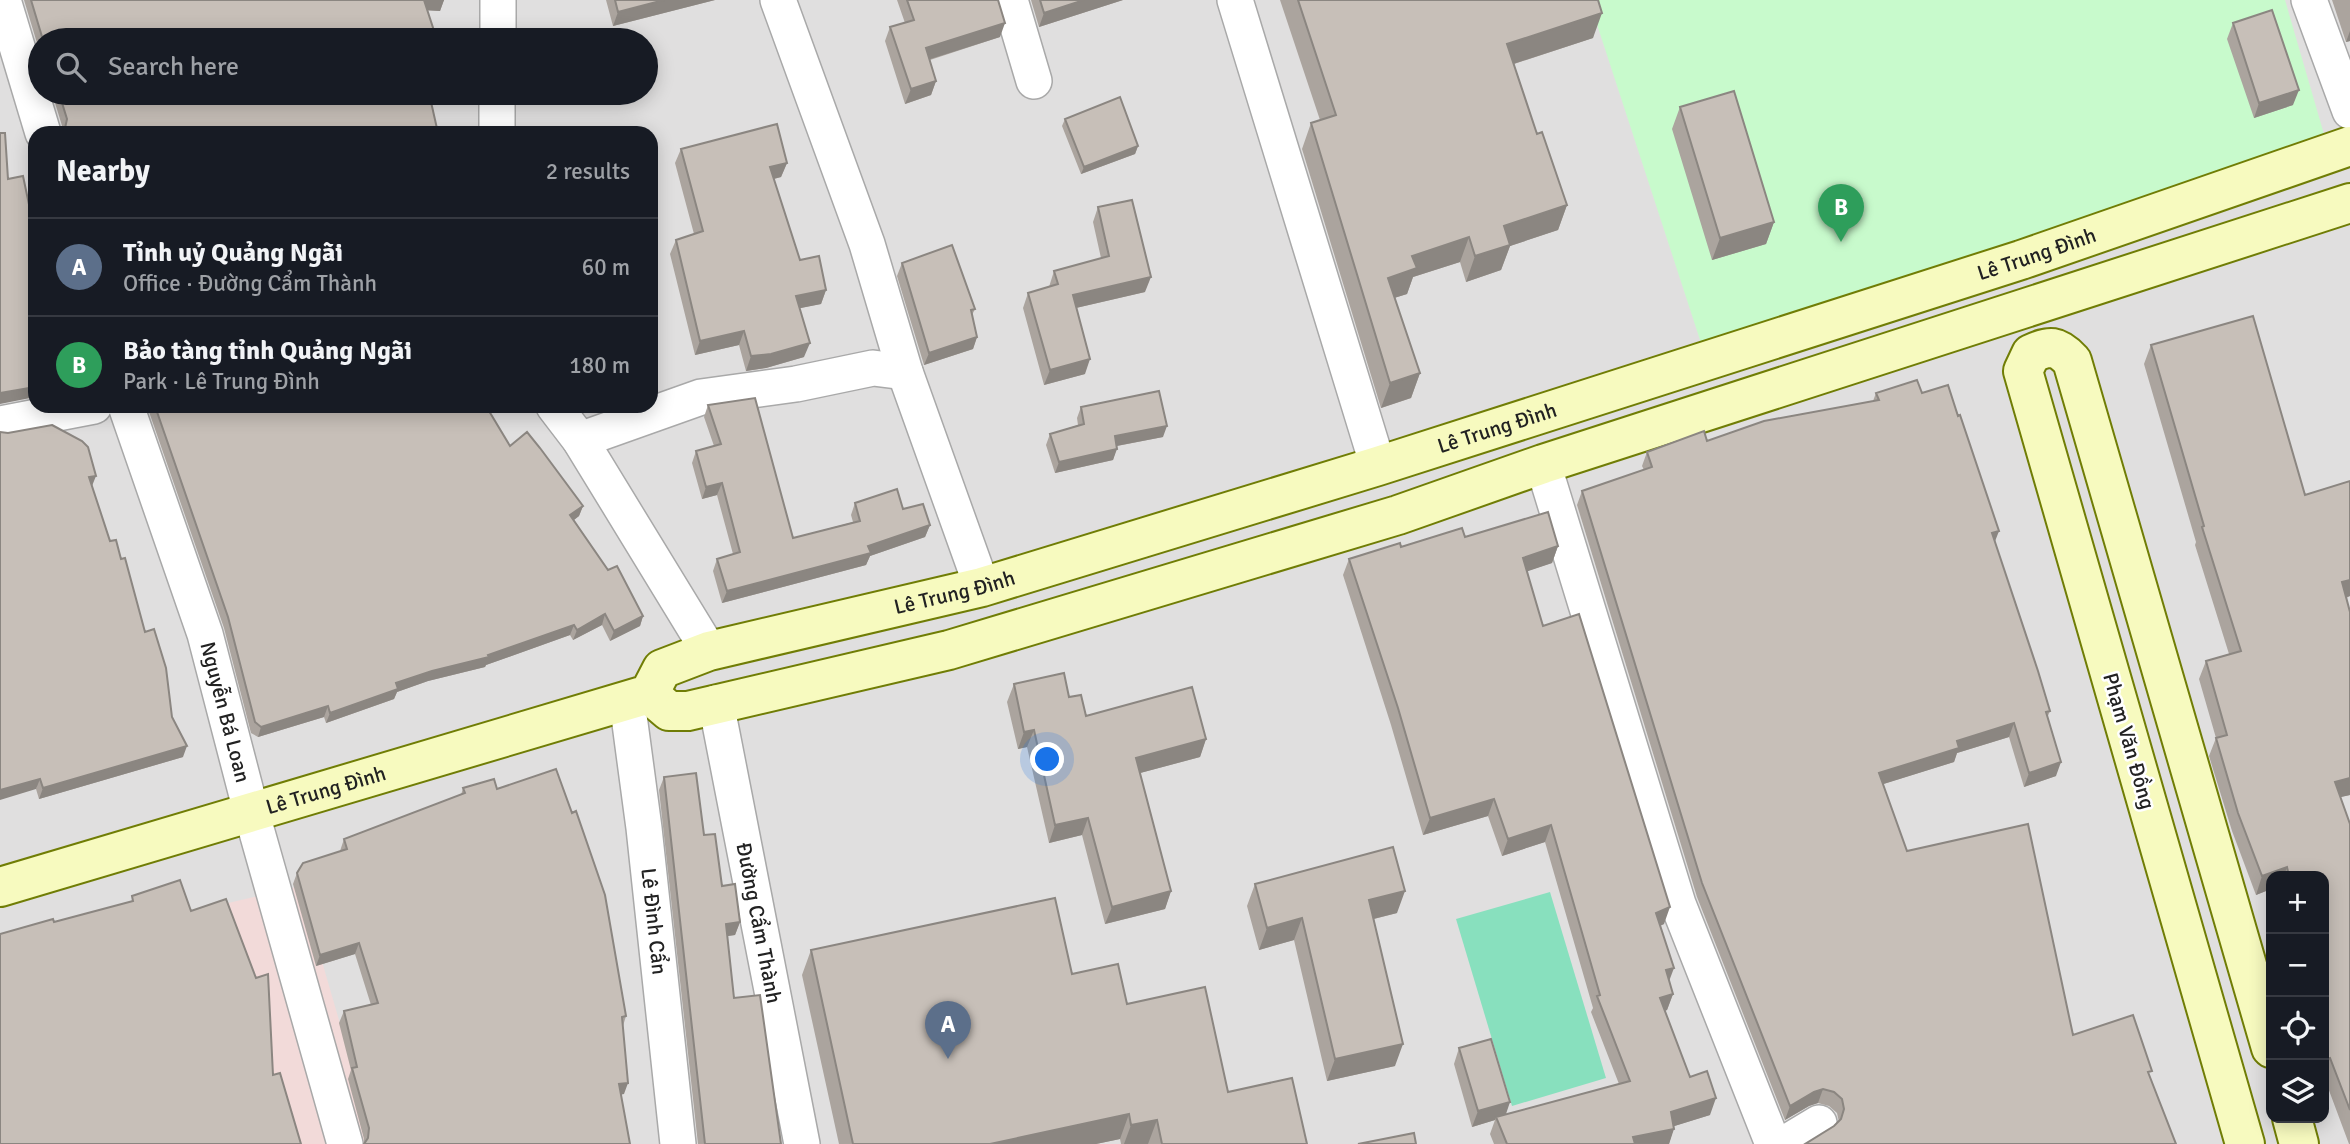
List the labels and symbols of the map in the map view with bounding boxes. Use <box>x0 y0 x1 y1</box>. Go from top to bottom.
pin: B <box>1818 184 1864 242</box>
street label: Lê Trung Đình <box>1974 222 2100 286</box>
street label: Lê Trung Đình <box>1434 397 1560 459</box>
street label: Lê Trung Đình <box>891 565 1018 620</box>
street label: Nguyễn Bá Loan <box>195 639 256 785</box>
street label: Phạm Văn Đồng <box>2097 670 2161 812</box>
your location <box>1030 742 1064 776</box>
street label: Lê Trung Đình <box>263 760 389 820</box>
street label: Đường Cẩm Thành <box>730 840 787 1006</box>
street label: Lê Đình Cẩn <box>635 867 673 976</box>
pin: A <box>925 1001 971 1059</box>

